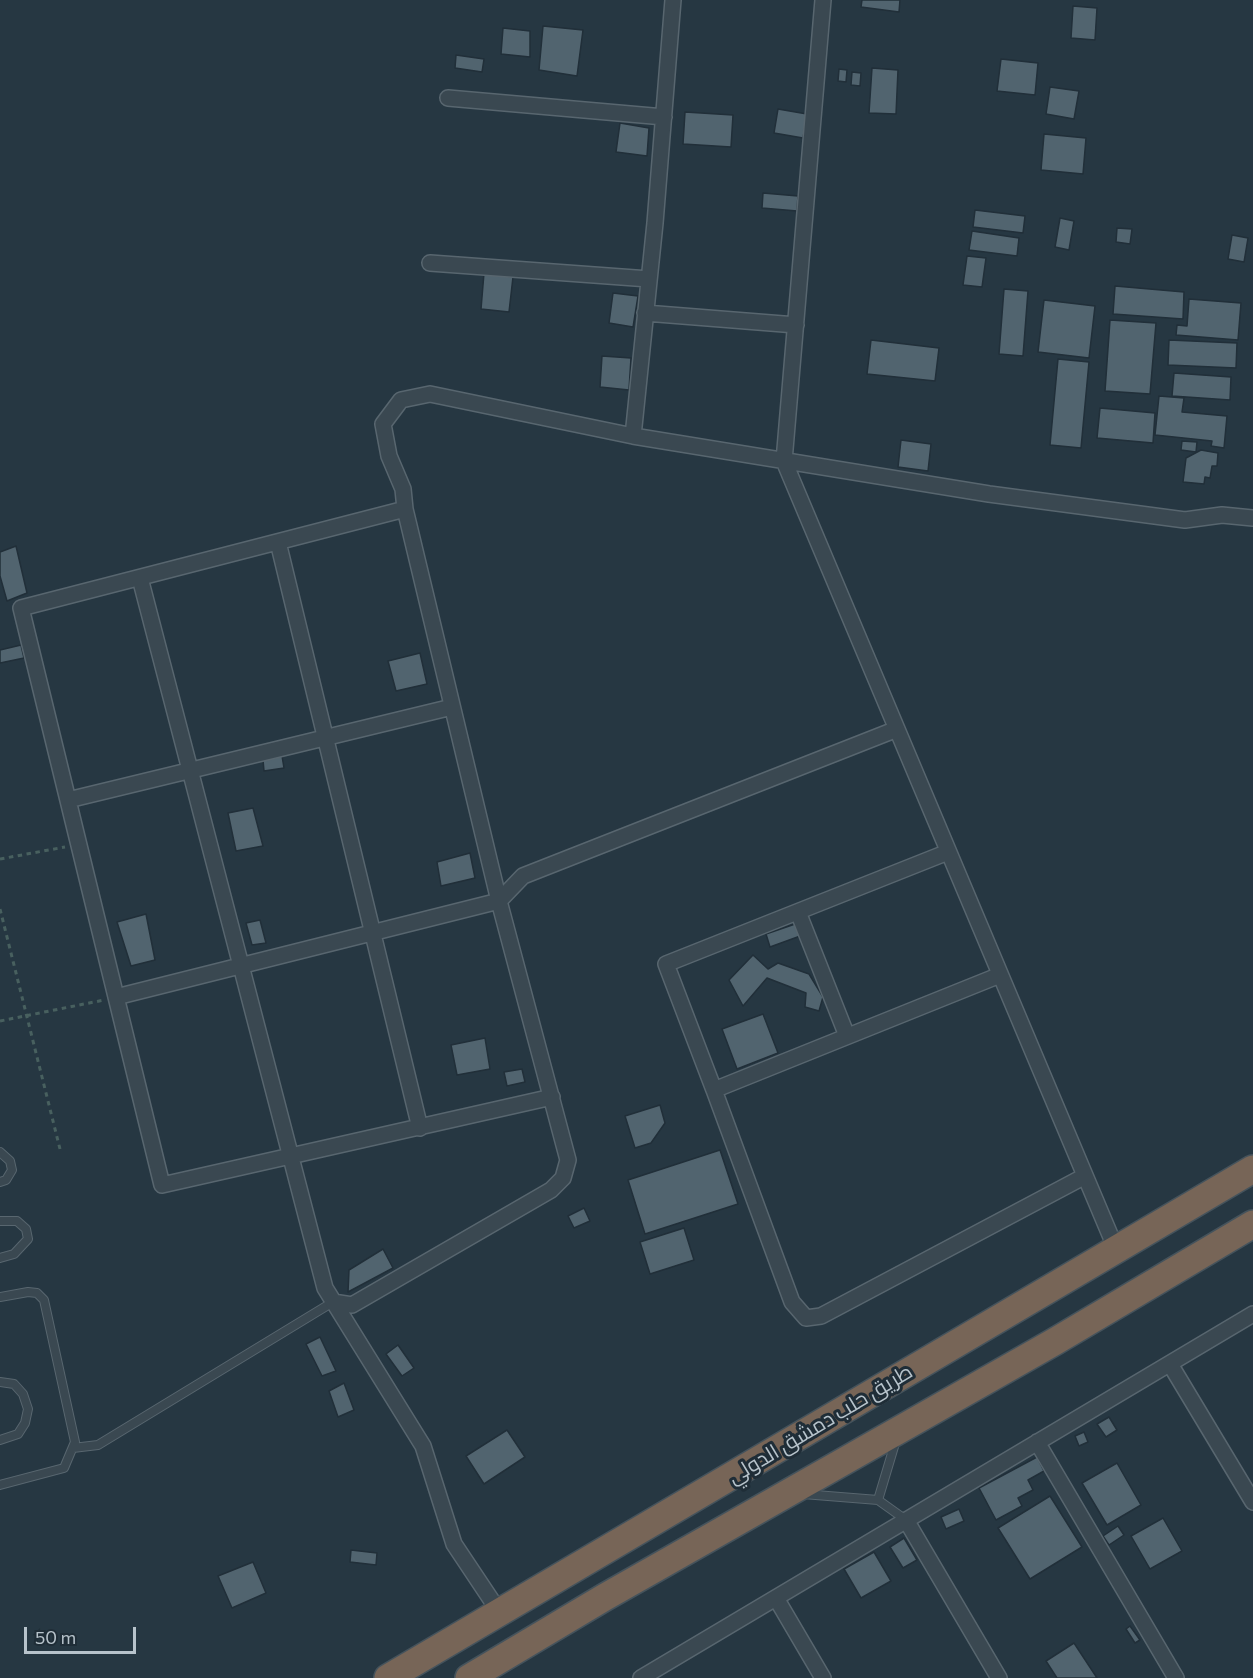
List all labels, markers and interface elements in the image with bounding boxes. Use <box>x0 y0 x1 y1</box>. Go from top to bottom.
street label: طريق حلب دمشق الدولي <box>723 1359 917 1489</box>
scale bar <box>27 1615 140 1653</box>
text: 50 m <box>35 1626 76 1648</box>

